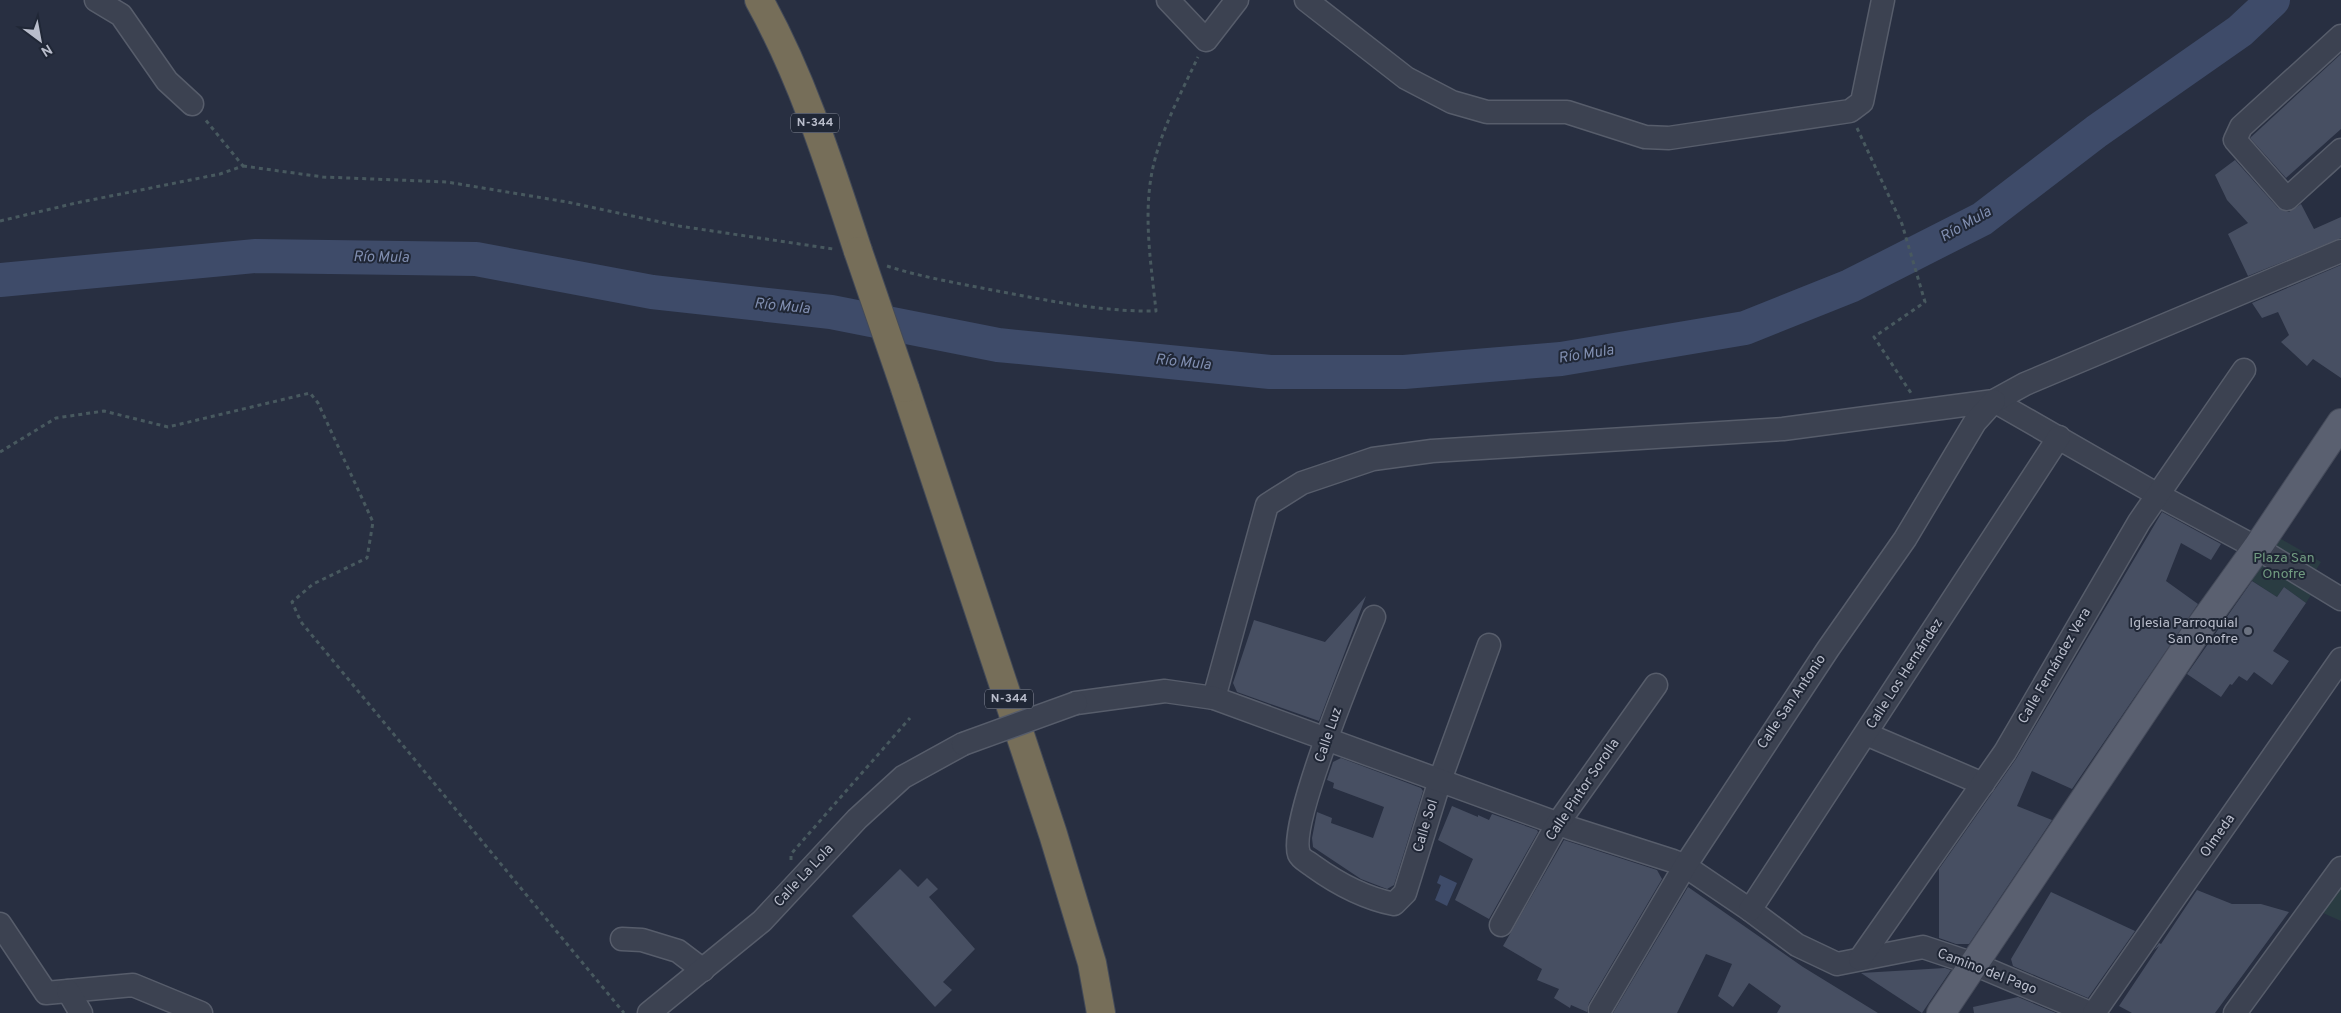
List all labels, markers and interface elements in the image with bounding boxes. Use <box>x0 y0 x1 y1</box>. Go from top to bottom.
north arrow <box>15 15 65 65</box>
text: N <box>37 40 55 60</box>
road number: N-344 <box>791 114 839 132</box>
water label: Río Mula <box>1937 203 1995 247</box>
water label: Río Mula <box>353 248 409 268</box>
water label: Río Mula <box>753 295 811 319</box>
water label: Río Mula <box>1557 341 1615 369</box>
water label: Río Mula <box>1154 351 1212 375</box>
park label: Plaza San Onofre <box>2253 550 2315 583</box>
street label: Calle Fernández Vera <box>2015 605 2095 727</box>
street label: Calle Los Hernández <box>1863 615 1947 733</box>
place label: Iglesia Parroquial San Onofre <box>2129 615 2238 648</box>
marker: Iglesia Parroquial San Onofre <box>2242 625 2254 637</box>
street label: Calle San Antonio <box>1754 651 1830 753</box>
road number: N-344 <box>985 690 1033 709</box>
street label: Calle Luz <box>1312 705 1346 765</box>
street label: Calle Pintor Sorolla <box>1542 736 1624 844</box>
street label: Calle Sol <box>1410 798 1442 854</box>
street label: Olmeda <box>2197 811 2239 861</box>
street label: Calle La Lola <box>771 841 837 911</box>
street label: Camino del Pago <box>1935 945 2039 999</box>

